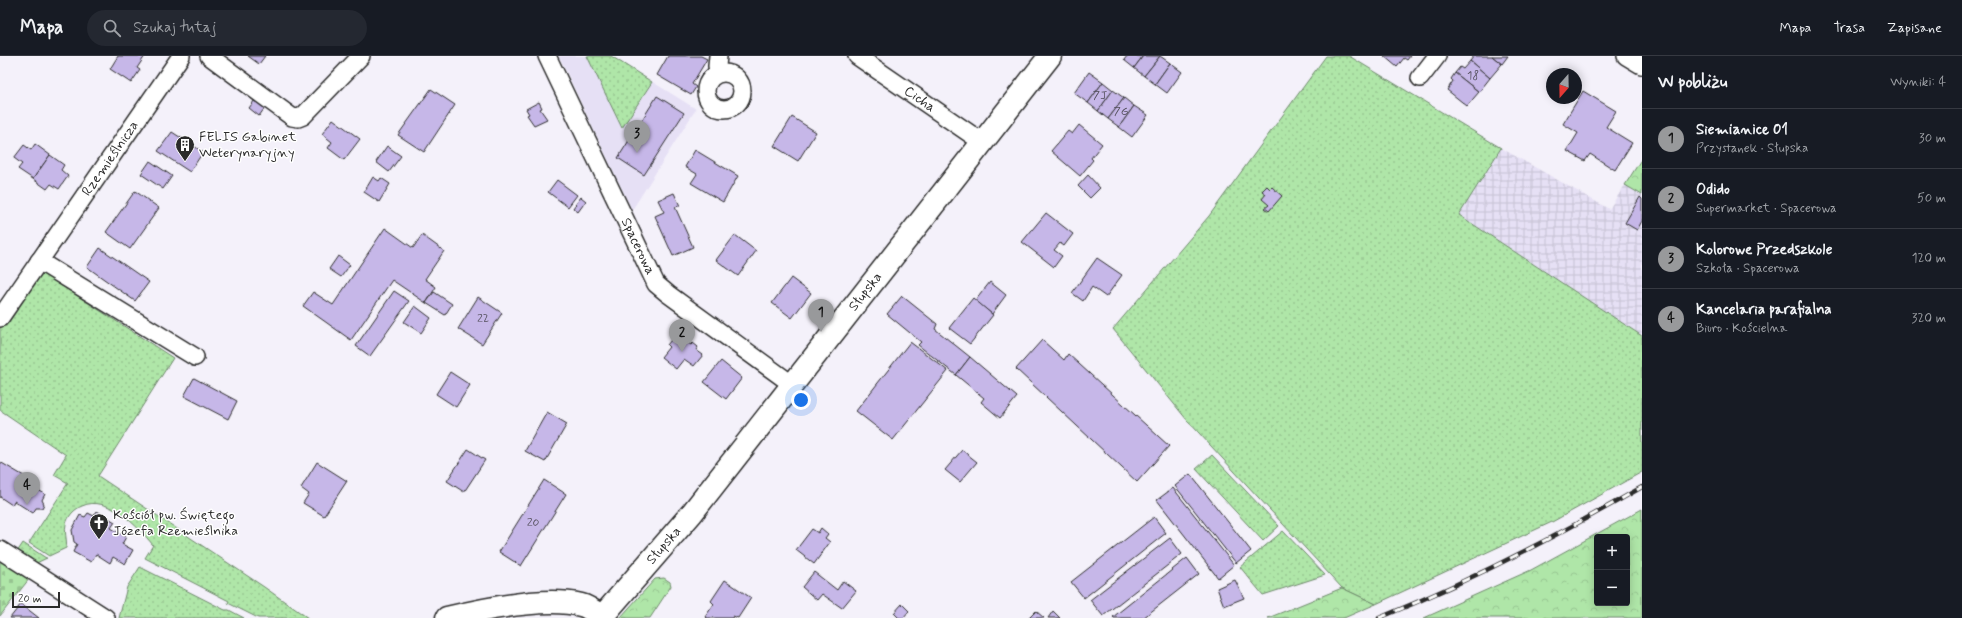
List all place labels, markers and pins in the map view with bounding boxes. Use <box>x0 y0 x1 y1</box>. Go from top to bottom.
pin: 3 <box>624 120 650 153</box>
place label: FELIS Gabinet Weterynaryjny <box>199 128 297 162</box>
building icon: FELIS Gabinet Weterynaryjny <box>174 134 196 162</box>
pin: 1 <box>808 299 834 332</box>
pin: 2 <box>669 319 695 352</box>
pin: 4 <box>14 472 40 505</box>
place label: Kościół pw. Świętego Józefa Rzemieślnika <box>113 506 238 540</box>
church icon: Kościół pw. Świętego Józefa Rzemieślnika <box>88 512 110 540</box>

